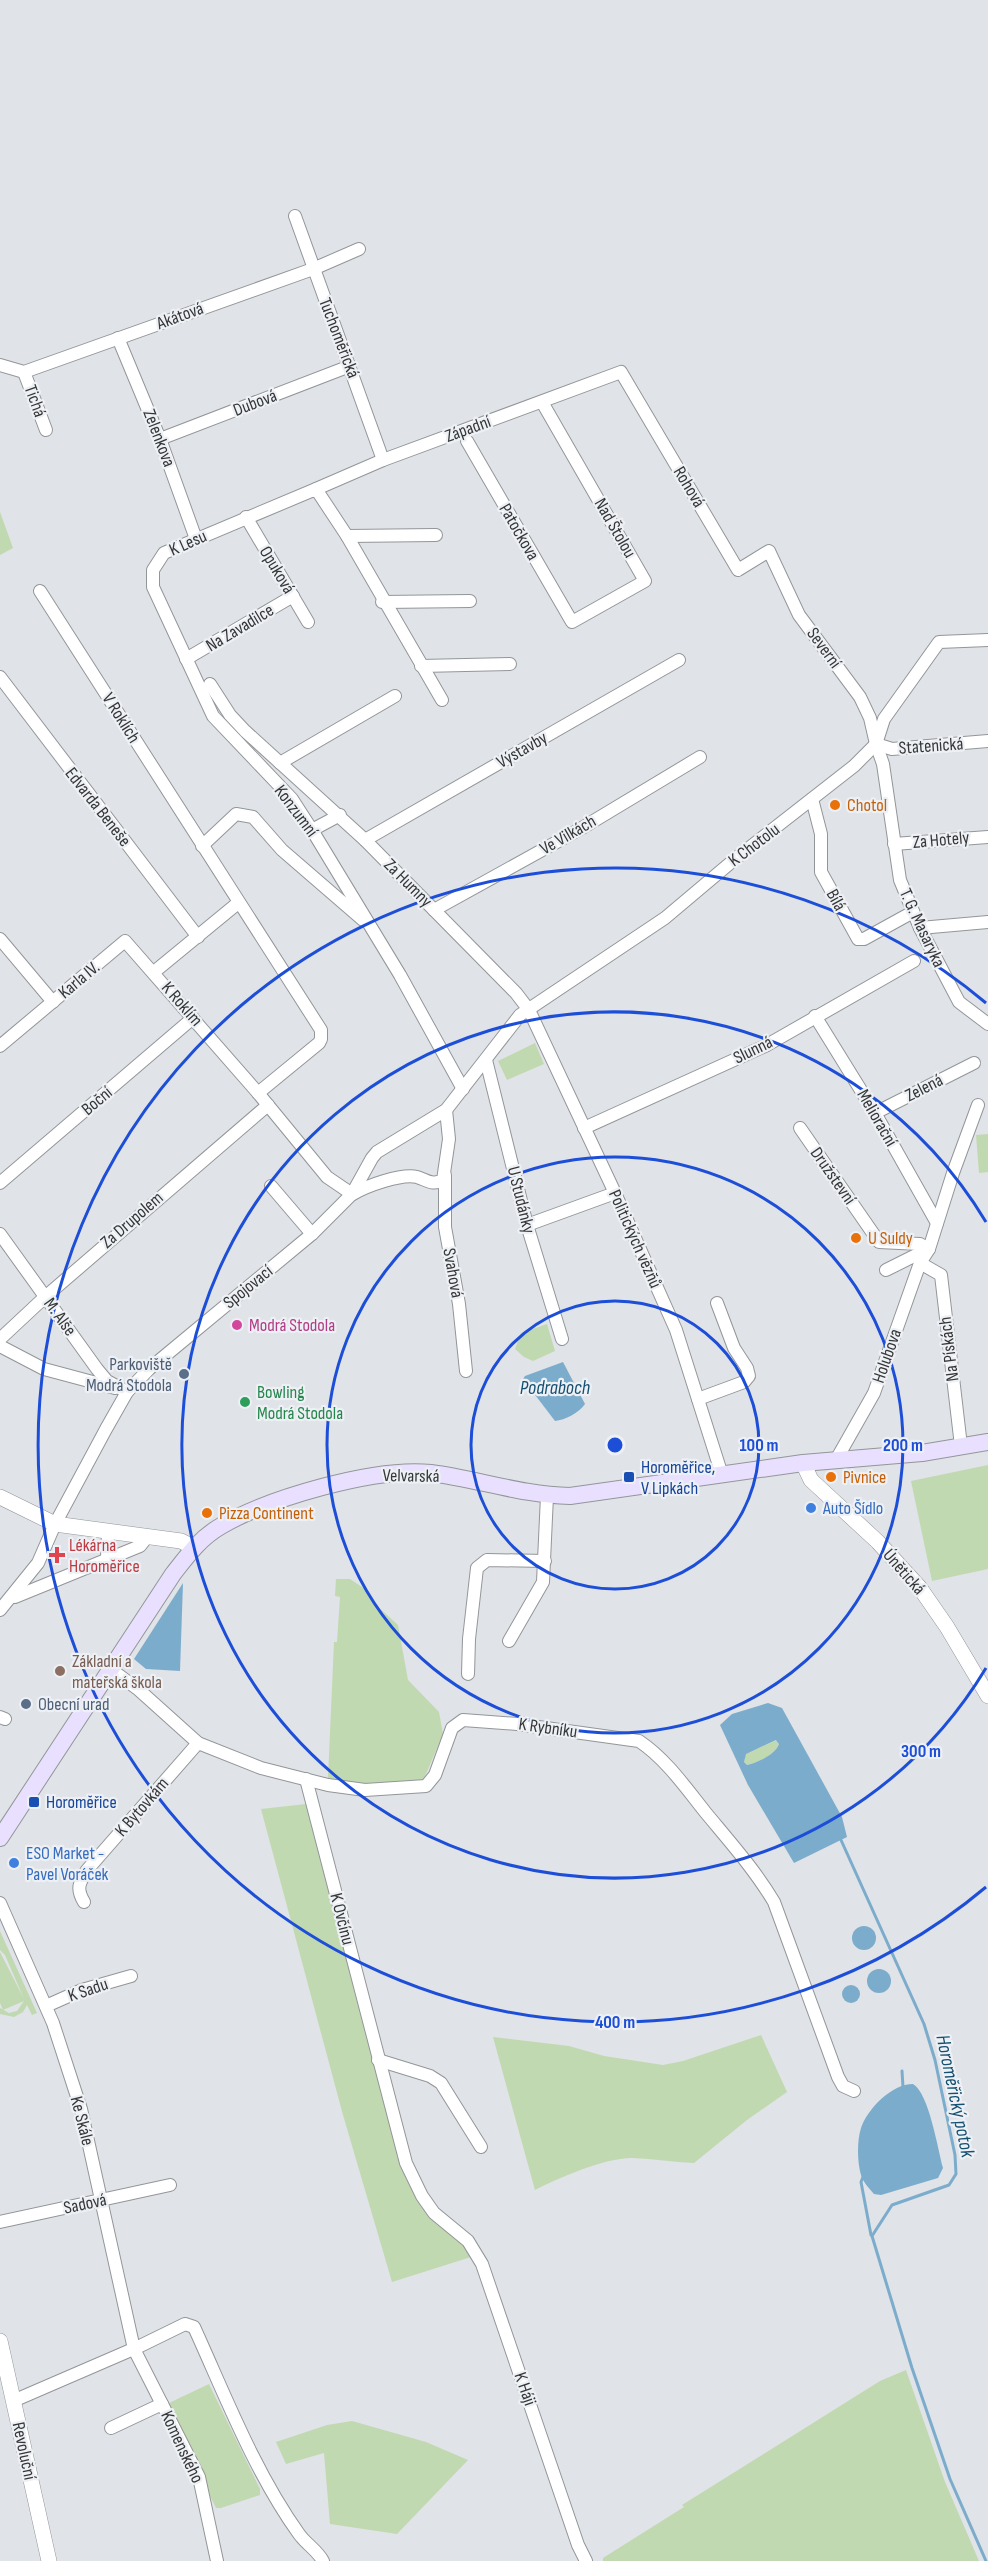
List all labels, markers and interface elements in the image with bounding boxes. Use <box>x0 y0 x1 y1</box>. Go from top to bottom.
street label: Tuchoměřická <box>314 295 364 381</box>
street label: Akátová <box>153 298 206 334</box>
street label: Tichá <box>20 382 50 420</box>
street label: Dubová <box>230 385 280 421</box>
street label: Zelenkova <box>138 406 180 470</box>
street label: Západní <box>442 411 494 447</box>
street label: Rohová <box>669 463 709 511</box>
street label: Nad Štolou <box>590 494 640 562</box>
street label: Patočkova <box>494 500 544 564</box>
street label: K Lesu <box>166 526 210 560</box>
street label: Opuková <box>255 543 299 597</box>
street label: Na Zavadilce <box>202 600 278 656</box>
street label: Severní <box>802 624 846 673</box>
street label: V Roklích <box>98 689 144 747</box>
street label: Výstavby <box>493 727 551 773</box>
street label: Statenická <box>898 733 964 759</box>
street label: Edvarda Beneše <box>61 763 135 851</box>
street label: Konzumní <box>270 781 323 842</box>
place label: Chotol <box>847 795 887 816</box>
marker: Chotol <box>828 798 842 812</box>
street label: Ve Vilkách <box>536 811 600 859</box>
street label: K Chotolu <box>724 819 784 871</box>
street label: Za Hotely <box>912 827 970 853</box>
street label: Za Humny <box>379 854 437 912</box>
street label: Bílá <box>822 885 850 915</box>
street label: T. G. Masaryka <box>895 885 949 971</box>
street label: Karla IV. <box>54 957 104 1003</box>
street label: K Roklím <box>157 978 207 1030</box>
street label: Slunná <box>730 1032 776 1068</box>
street label: Zelená <box>902 1070 946 1106</box>
street label: Boční <box>77 1082 117 1120</box>
street label: Meliorační <box>852 1086 902 1151</box>
street label: Družstevní <box>806 1143 861 1209</box>
street label: U Studánky <box>503 1164 539 1236</box>
street label: Za Drupolem <box>97 1187 167 1253</box>
street label: Politických vězňů <box>604 1187 666 1291</box>
place label: U Suldy <box>868 1228 913 1249</box>
marker: U Suldy <box>849 1231 863 1245</box>
street label: Svahová <box>438 1247 468 1299</box>
street label: Spojovací <box>219 1260 277 1313</box>
street label: M. Alše <box>39 1294 81 1340</box>
place label: Modrá Stodola <box>249 1315 335 1336</box>
street label: Na Pískách <box>935 1315 963 1383</box>
marker: Modrá Stodola <box>230 1318 244 1332</box>
street label: Holubova <box>868 1326 906 1386</box>
place label: Parkoviště Modrá Stodola <box>86 1354 172 1396</box>
marker: Parkoviště Modrá Stodola <box>177 1367 191 1381</box>
water label: Podraboch <box>520 1376 590 1400</box>
place label: Bowling Modrá Stodola <box>257 1382 343 1424</box>
marker: Bowling Modrá Stodola <box>238 1395 252 1409</box>
centre of rings <box>605 1435 625 1455</box>
text: 100 m <box>740 1435 779 1456</box>
text: 200 m <box>883 1435 923 1456</box>
place label: Horoměřice, V Lipkách <box>641 1457 715 1499</box>
street label: Velvarská <box>382 1465 440 1487</box>
place label: Pivnice <box>843 1467 886 1488</box>
marker: Horoměřice, V Lipkách <box>622 1470 636 1484</box>
marker: Pivnice <box>824 1470 838 1484</box>
place label: Auto Šídlo <box>822 1498 883 1519</box>
marker: Auto Šídlo <box>804 1501 818 1515</box>
place label: Pizza Continent <box>219 1503 314 1524</box>
marker: Pizza Continent <box>200 1506 214 1520</box>
place label: Lékárna Horoměřice <box>69 1535 140 1577</box>
street label: Únětická <box>878 1545 930 1599</box>
marker: Lékárna Horoměřice <box>50 1548 64 1562</box>
place label: Základní a mateřská škola <box>72 1651 162 1693</box>
marker: Základní a mateřská škola <box>53 1664 67 1678</box>
place label: Obecní urad <box>38 1694 109 1715</box>
marker: Obecní urad <box>19 1697 33 1711</box>
street label: K Rybníku <box>517 1713 579 1743</box>
text: 300 m <box>901 1741 941 1762</box>
street label: K Bytovkám <box>111 1773 173 1841</box>
place label: Horoměřice <box>46 1792 117 1813</box>
marker: Horoměřice <box>27 1795 41 1809</box>
place label: ESO Market - Pavel Voráček <box>26 1843 109 1885</box>
marker: ESO Market - Pavel Voráček <box>7 1856 21 1870</box>
street label: K Ovčínu <box>325 1891 359 1947</box>
street label: K Sadu <box>65 1973 111 2007</box>
text: 400 m <box>595 2012 635 2033</box>
water label: Horoměřický potok <box>930 2032 980 2160</box>
street label: Ke Skále <box>66 2094 98 2148</box>
street label: Sadová <box>62 2189 108 2219</box>
street label: K Háji <box>510 2370 540 2408</box>
street label: Komenského <box>156 2408 208 2486</box>
street label: Revoluční <box>8 2420 40 2482</box>

